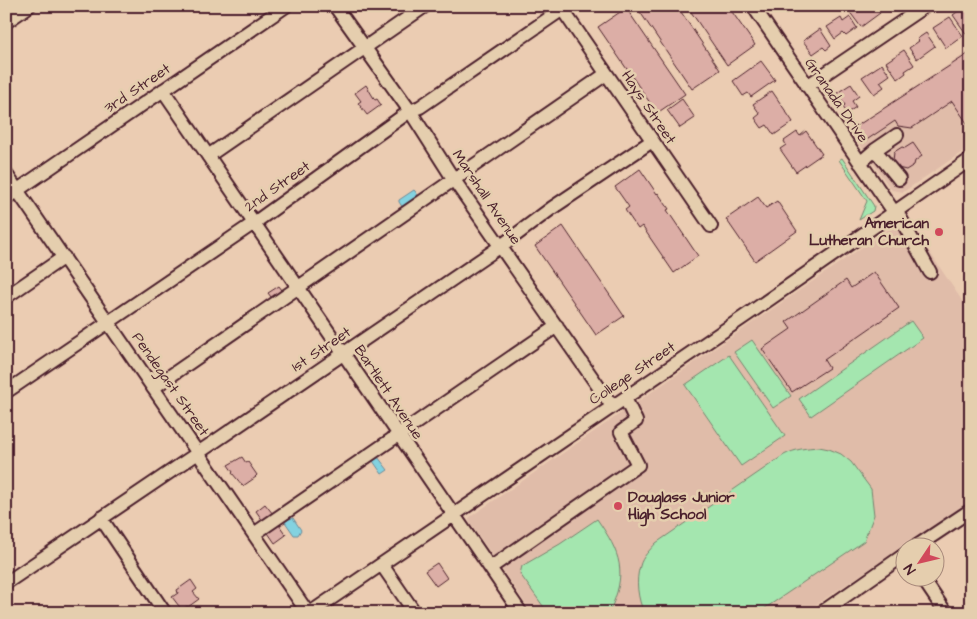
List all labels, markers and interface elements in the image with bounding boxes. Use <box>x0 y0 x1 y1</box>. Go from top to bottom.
street label: Granada Drive <box>800 54 874 147</box>
street label: 3rd Street <box>100 58 175 118</box>
street label: Hays Street <box>615 66 681 149</box>
street label: Marshall Avenue <box>447 146 526 249</box>
street label: 2nd Street <box>240 156 314 217</box>
place label: American Lutheran Church <box>809 213 930 251</box>
marker: American Lutheran Church <box>933 226 945 238</box>
street label: 1st Street <box>287 322 355 377</box>
street label: Pendegast Street <box>126 328 214 441</box>
street label: College Street <box>585 337 680 411</box>
street label: Bartlett Avenue <box>349 341 428 444</box>
place label: Douglass Junior High School <box>628 487 735 527</box>
marker: Douglass Junior High School <box>612 500 624 512</box>
north arrow <box>894 536 944 586</box>
text: N <box>899 559 921 578</box>

